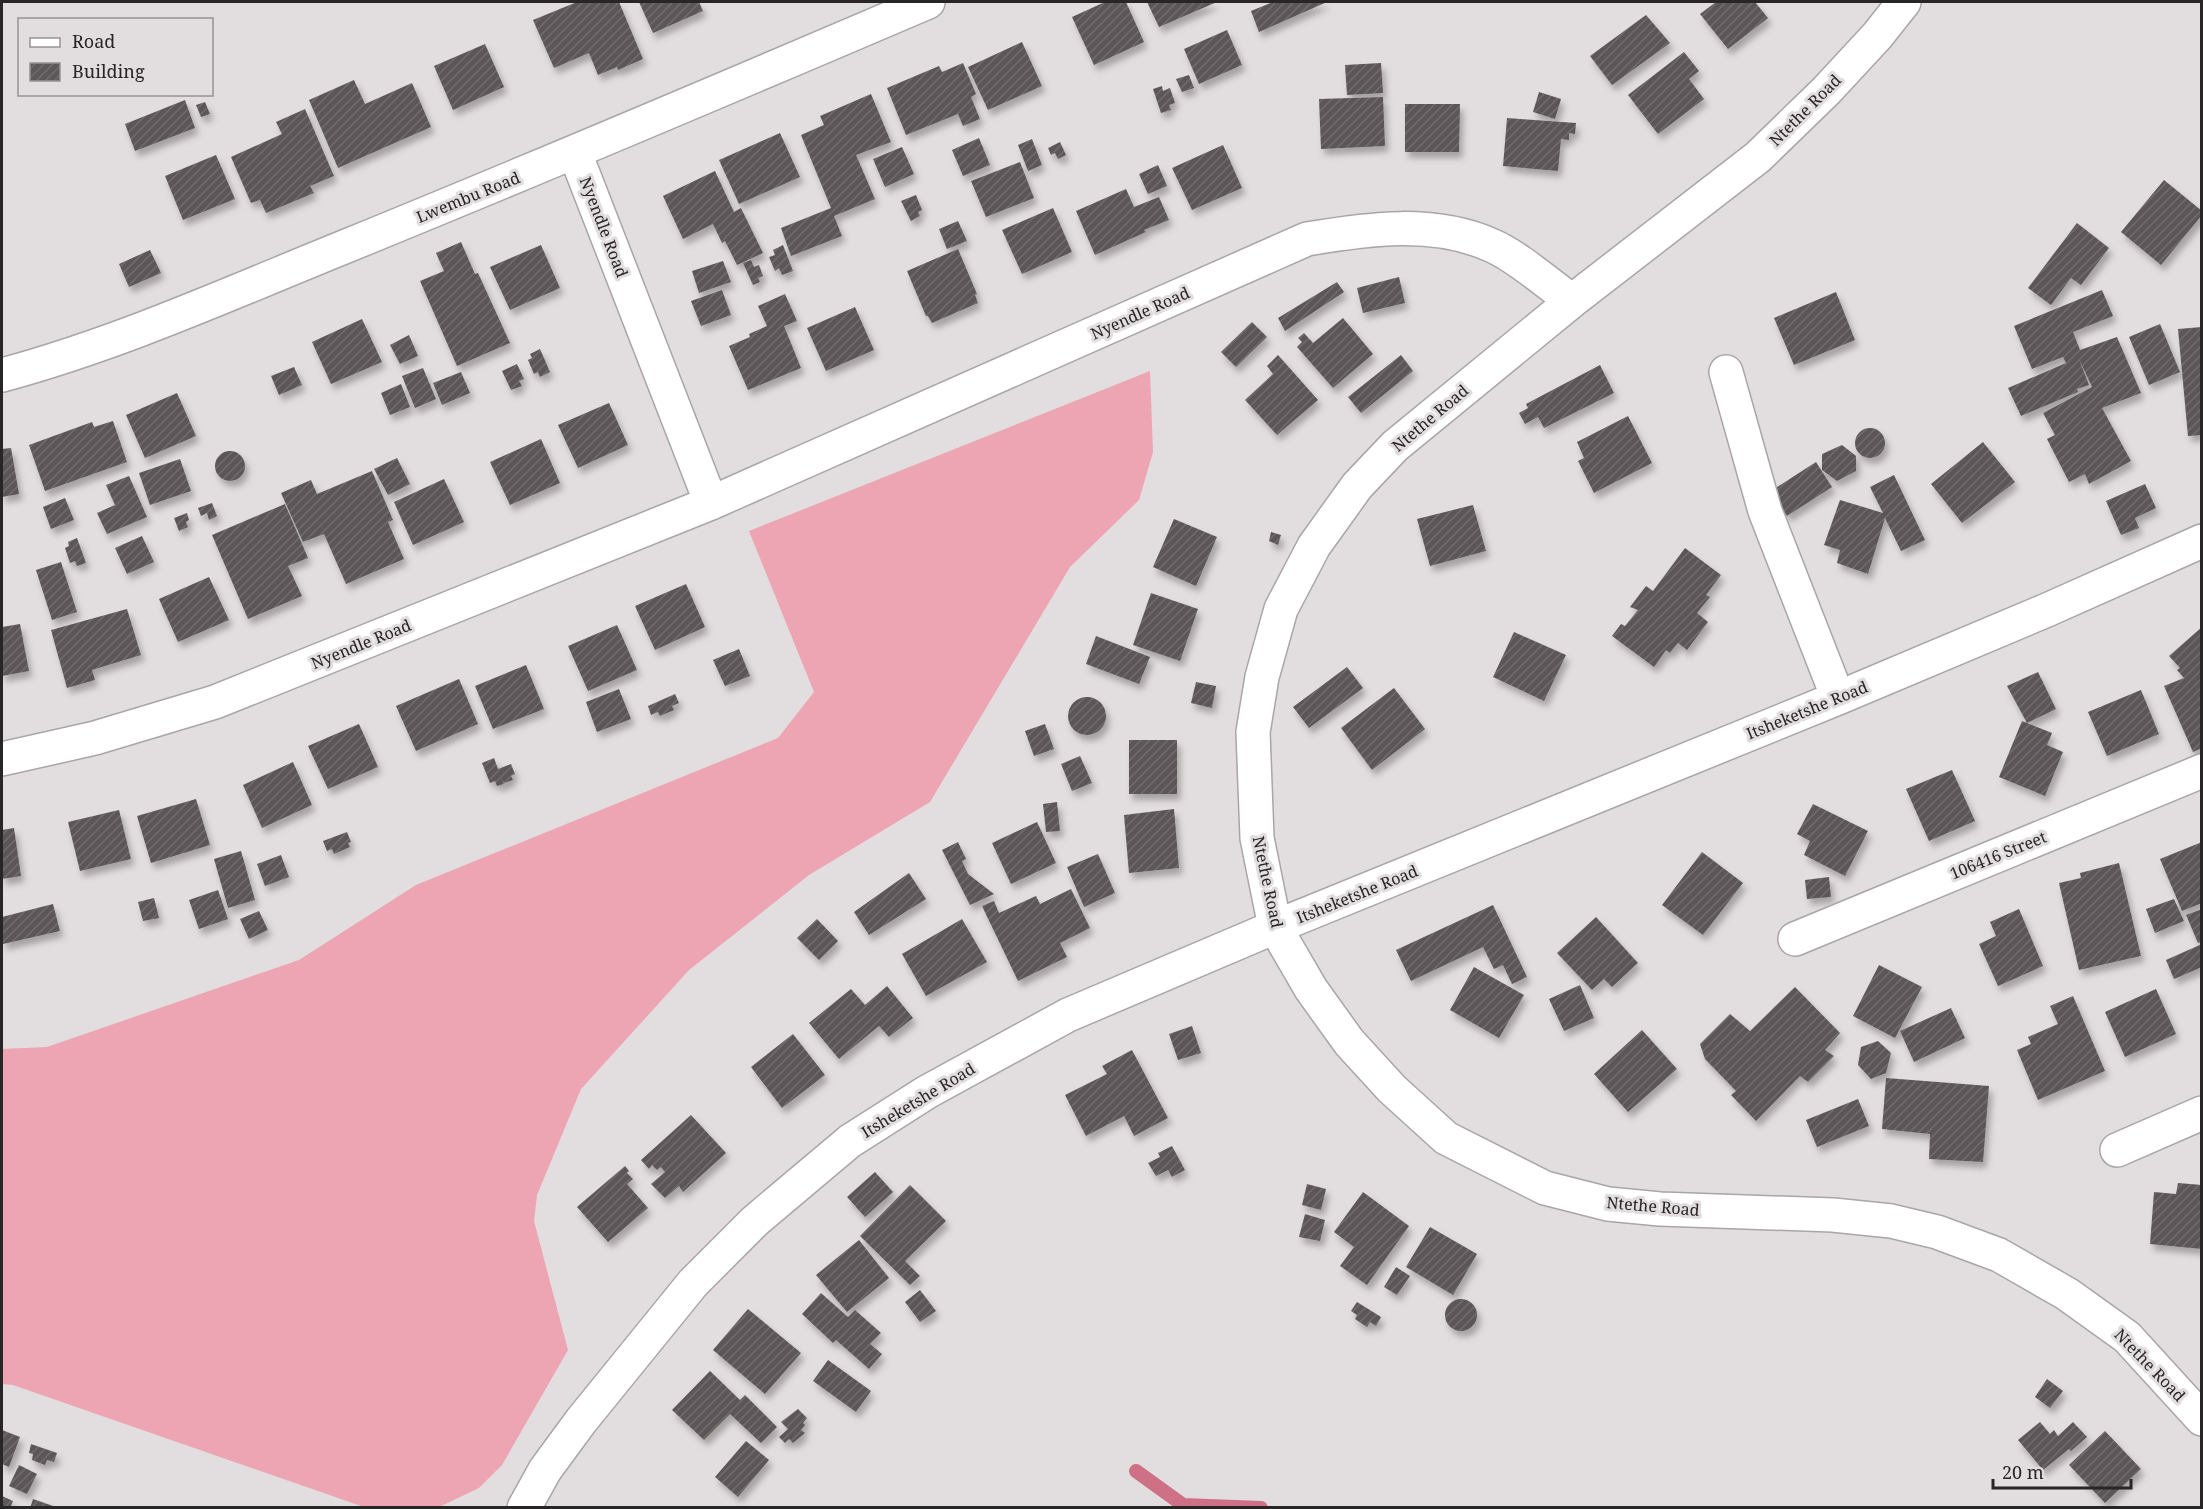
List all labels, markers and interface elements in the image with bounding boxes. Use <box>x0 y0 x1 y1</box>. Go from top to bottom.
legend <box>18 18 213 96</box>
text: Road <box>72 29 115 53</box>
text: Building <box>72 59 145 83</box>
street label: Ntethe Road <box>1764 69 1846 151</box>
street label: Lwembu Road <box>413 166 523 228</box>
street label: Nyendle Road <box>575 173 633 281</box>
street label: Nyendle Road <box>1087 281 1193 345</box>
street label: Ntethe Road <box>1387 379 1473 456</box>
street label: Nyendle Road <box>308 614 415 674</box>
street label: Itsheketshe Road <box>1743 676 1871 744</box>
street label: 106416 Street <box>1946 825 2050 884</box>
street label: Ntethe Road <box>1248 834 1289 930</box>
street label: Itsheketshe Road <box>1293 860 1421 928</box>
street label: Itsheketshe Road <box>857 1057 979 1143</box>
street label: Ntethe Road <box>1605 1191 1701 1221</box>
street label: Ntethe Road <box>2110 1324 2190 1406</box>
scale bar <box>1993 1452 2131 1490</box>
text: 20 m <box>2002 1460 2044 1484</box>

